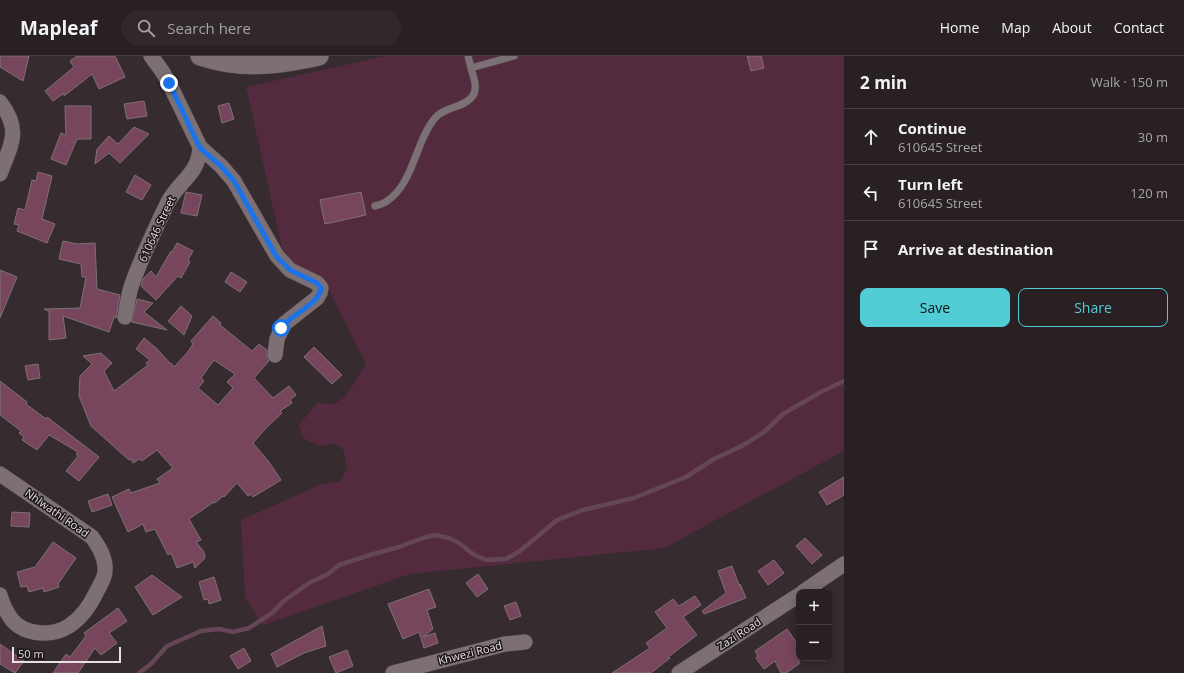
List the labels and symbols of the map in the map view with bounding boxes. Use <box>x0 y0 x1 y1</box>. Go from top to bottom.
route end <box>160 74 178 92</box>
street label: 610646 Street <box>135 193 178 264</box>
route start <box>272 319 290 337</box>
street label: Nhlwathi Road <box>22 485 92 540</box>
street label: Zazi Road <box>714 614 764 653</box>
street label: Khwezi Road <box>436 637 503 668</box>
scale bar <box>12 645 121 664</box>

